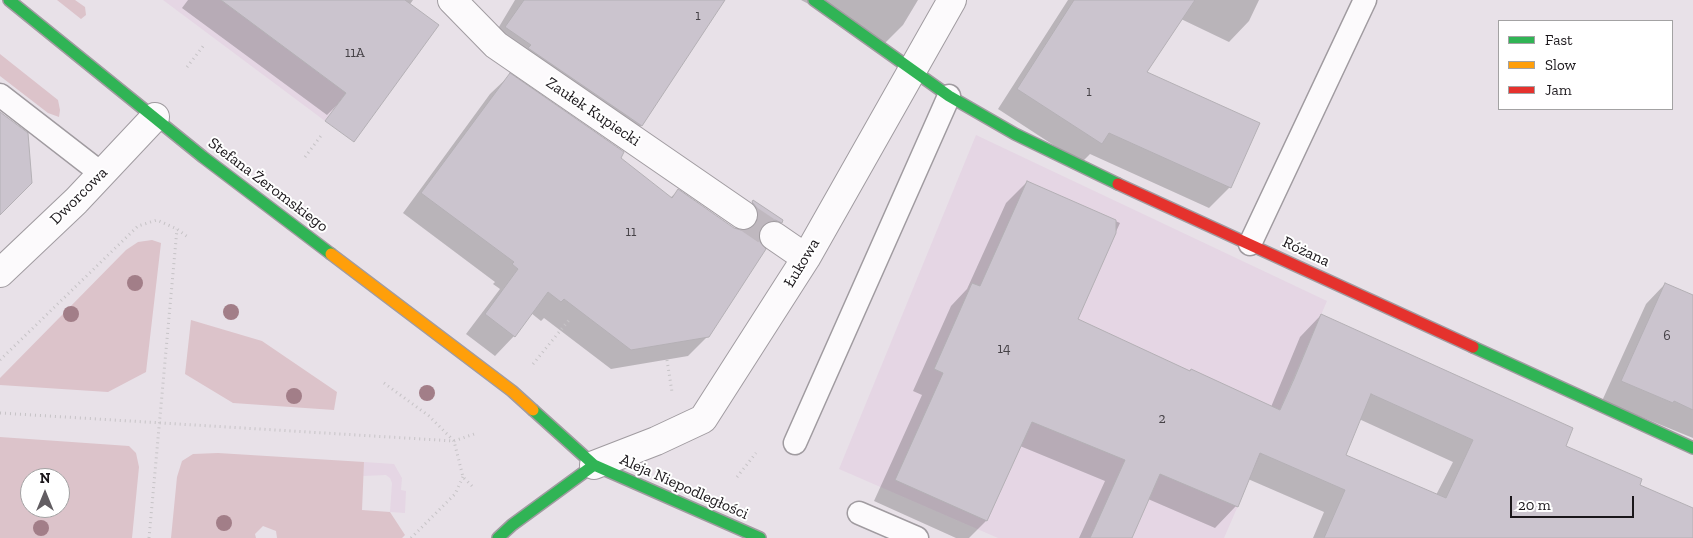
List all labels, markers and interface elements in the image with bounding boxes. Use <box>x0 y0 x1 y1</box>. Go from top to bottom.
house number: 1 <box>695 8 701 24</box>
legend <box>1498 20 1673 110</box>
text: Fast <box>1545 31 1573 49</box>
house number: 11A <box>345 45 365 61</box>
text: Slow <box>1545 56 1576 74</box>
street label: Zaułek Kupiecki <box>542 73 644 151</box>
text: Jam <box>1545 81 1572 99</box>
house number: 1 <box>1086 84 1092 100</box>
street label: Stefana Żeromskiego <box>204 134 332 236</box>
street label: Dworcowa <box>46 163 112 229</box>
house number: 11 <box>626 224 636 240</box>
street label: Różana <box>1279 233 1333 271</box>
street label: Łukowa <box>780 235 824 291</box>
house number: 6 <box>1663 328 1671 344</box>
house number: 14 <box>998 341 1010 357</box>
house number: 2 <box>1158 411 1166 427</box>
street label: Aleja Niepodległości <box>617 450 751 524</box>
north arrow <box>20 468 70 518</box>
text: N <box>40 470 50 487</box>
scale bar <box>1513 486 1637 518</box>
text: 20 m <box>1518 496 1551 514</box>

